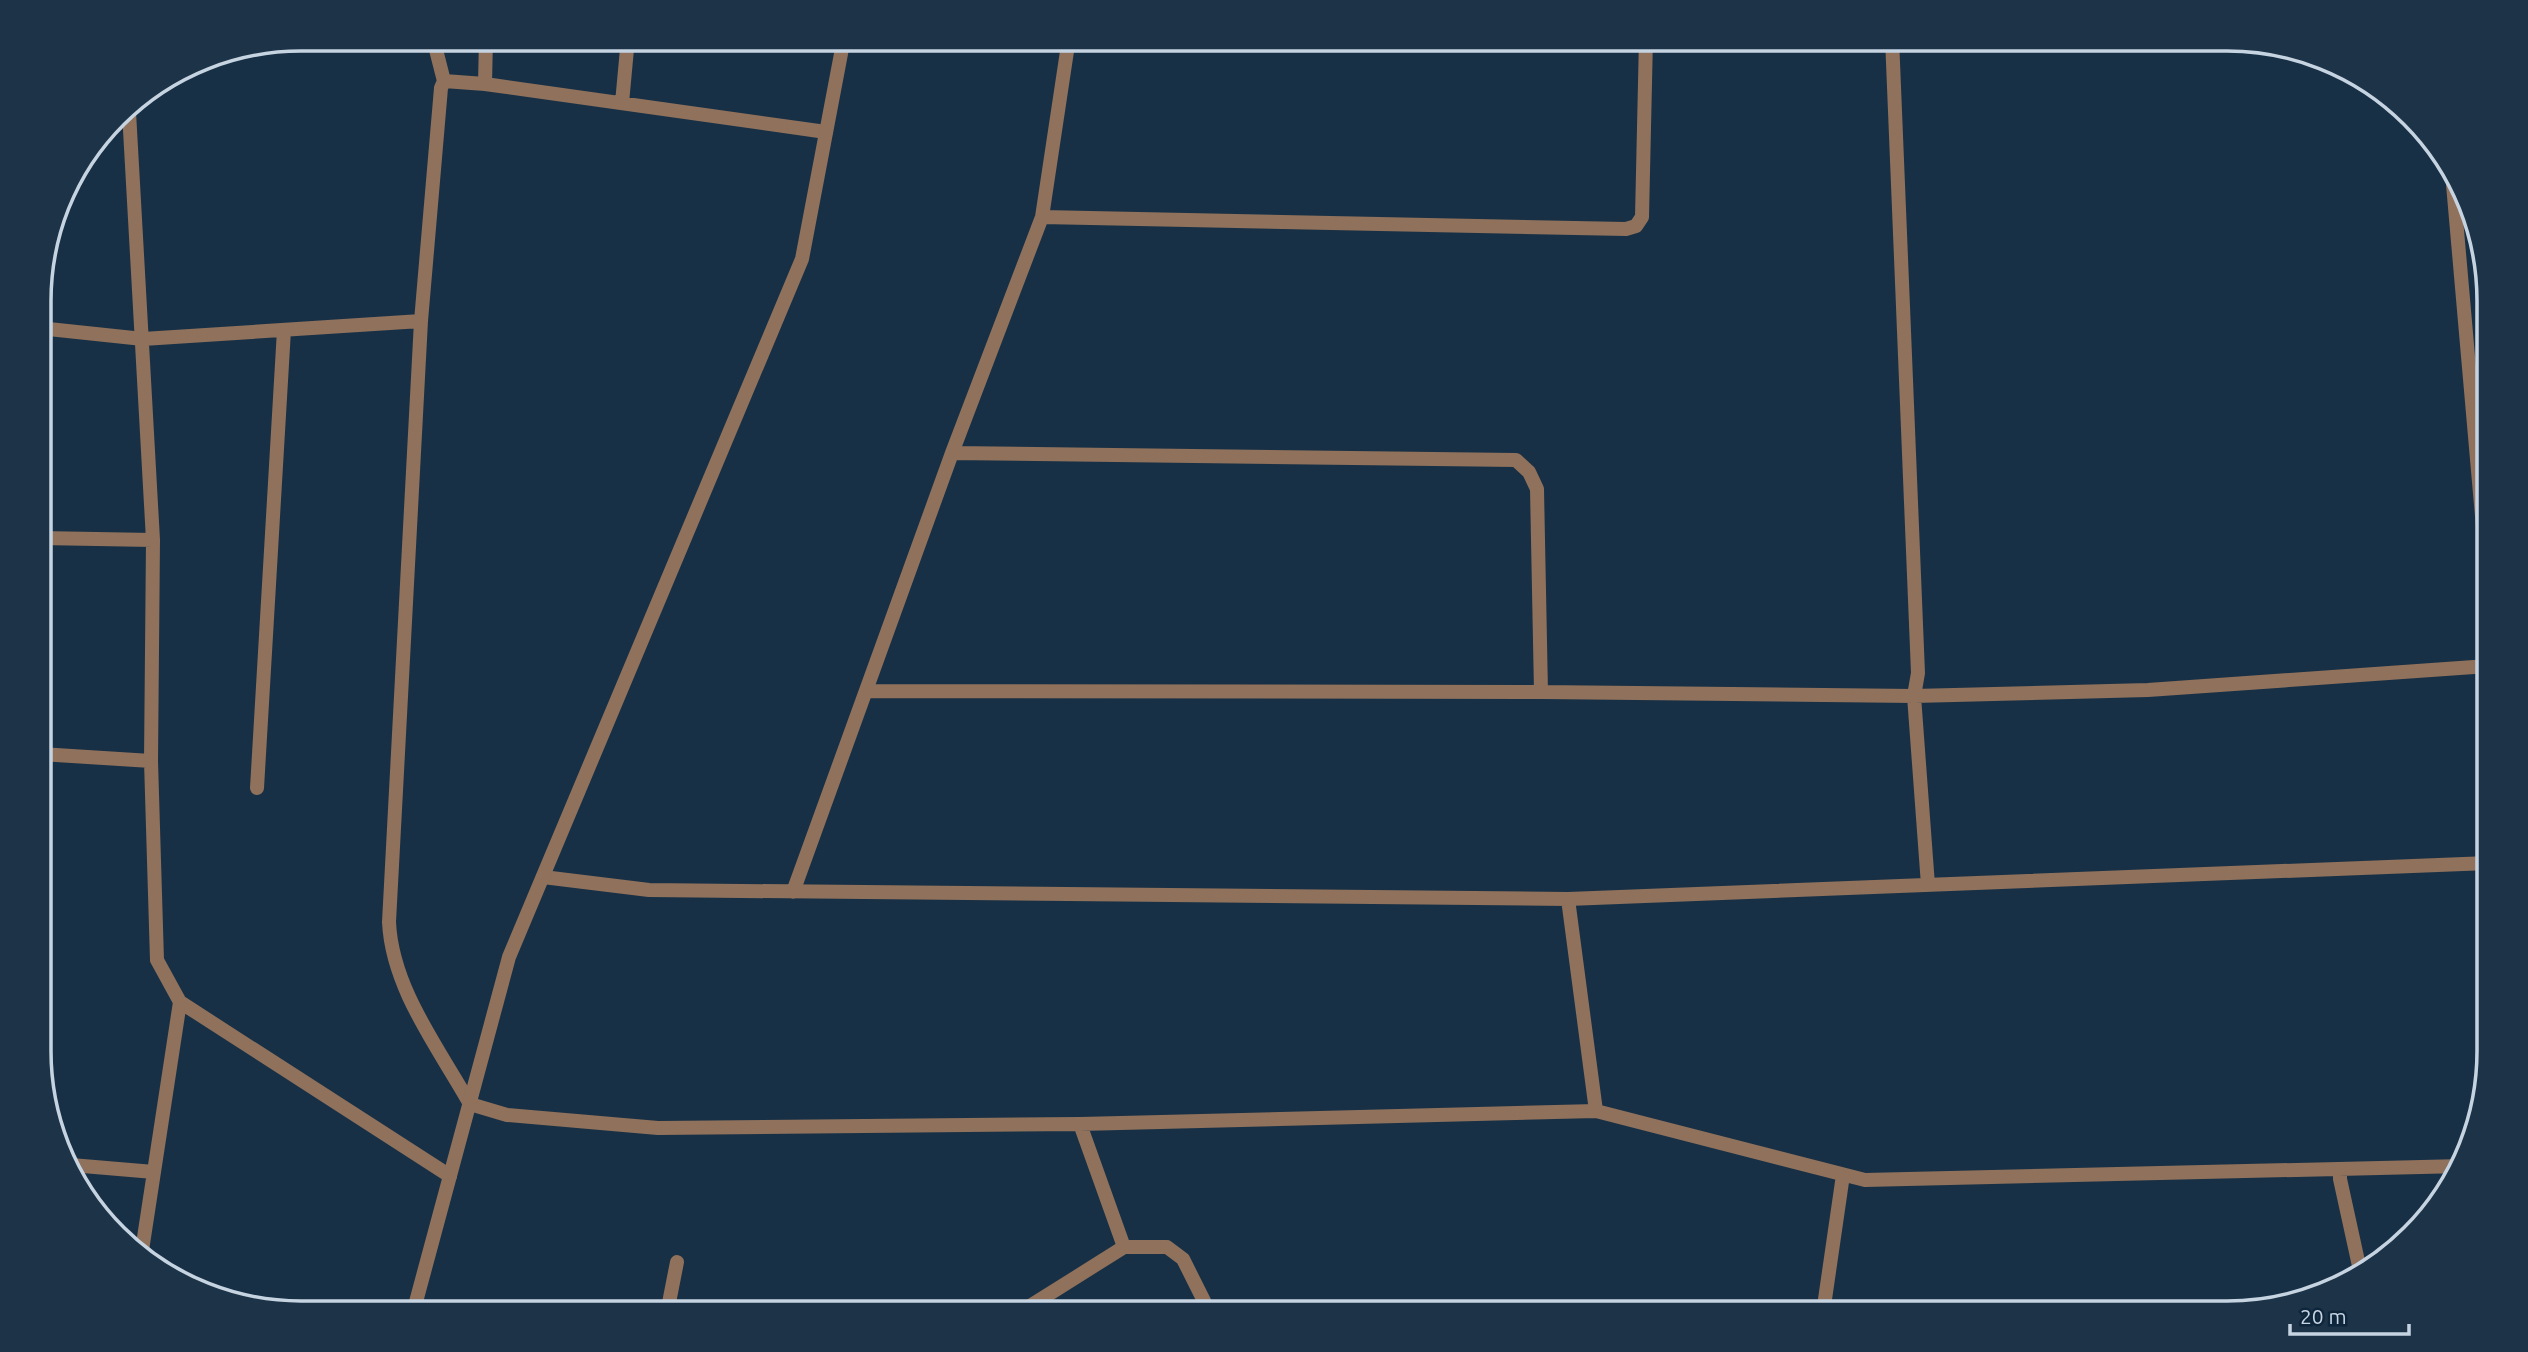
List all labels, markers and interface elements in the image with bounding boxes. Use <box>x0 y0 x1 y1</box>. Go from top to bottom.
scale bar <box>2290 1292 2409 1336</box>
text: 20 m <box>2300 1304 2347 1328</box>

